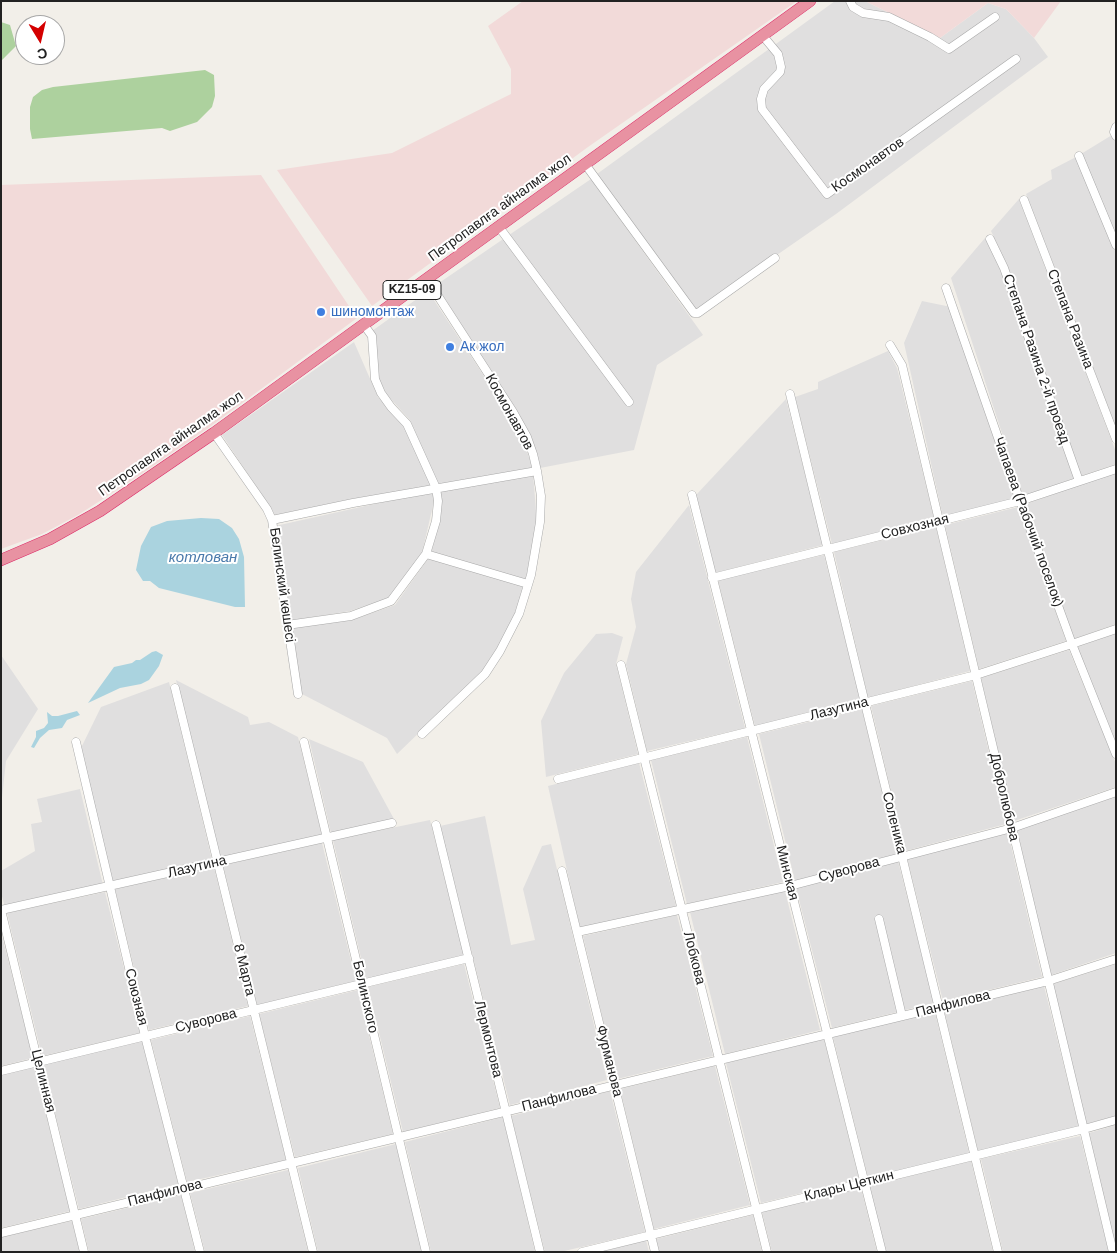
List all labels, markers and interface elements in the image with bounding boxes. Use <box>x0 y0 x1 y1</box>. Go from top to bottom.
north arrow <box>15 15 65 65</box>
text: С <box>36 45 48 63</box>
street label: Космонавтов <box>829 134 907 196</box>
street label: Петропавлға айналма жол <box>425 151 575 265</box>
street label: Степана Разина <box>1043 267 1097 371</box>
street label: Степана Разина 2-й проезд <box>999 272 1073 446</box>
road number: KZ15-09 <box>383 280 441 300</box>
place label: шиномонтаж <box>331 304 414 320</box>
marker: шиномонтаж <box>315 306 327 318</box>
place label: Ак жол <box>460 339 504 355</box>
marker: Ак жол <box>444 341 456 353</box>
street label: Космонавтов <box>481 371 537 453</box>
street label: Петропавлға айналма жол <box>96 388 246 500</box>
street label: Чапаева (Рабочий поселок) <box>989 435 1067 609</box>
street label: Совхозная <box>879 510 951 544</box>
street label: Белинский көшесі <box>266 526 298 644</box>
water label: котлован <box>169 549 237 567</box>
street label: Лазутина <box>808 694 870 724</box>
street label: Добролюбова <box>986 751 1022 843</box>
street label: Соленика <box>878 790 910 856</box>
street label: Минская <box>772 844 802 902</box>
street label: Лазутина <box>166 852 228 882</box>
street label: Суворова <box>816 854 882 886</box>
street label: Лобкова <box>679 930 709 986</box>
street label: 8 Марта <box>229 942 259 998</box>
street label: Белинского <box>349 959 381 1035</box>
street label: Союзная <box>121 967 151 1027</box>
street label: Панфилова <box>914 987 992 1021</box>
street label: Лермонтова <box>470 999 506 1079</box>
street label: Суворова <box>173 1005 239 1037</box>
street label: Фурманова <box>592 1023 626 1099</box>
street label: Целинная <box>27 1048 59 1114</box>
street label: Панфилова <box>520 1081 598 1115</box>
street label: Клары Цеткин <box>803 1167 895 1205</box>
street label: Панфилова <box>126 1176 204 1210</box>

